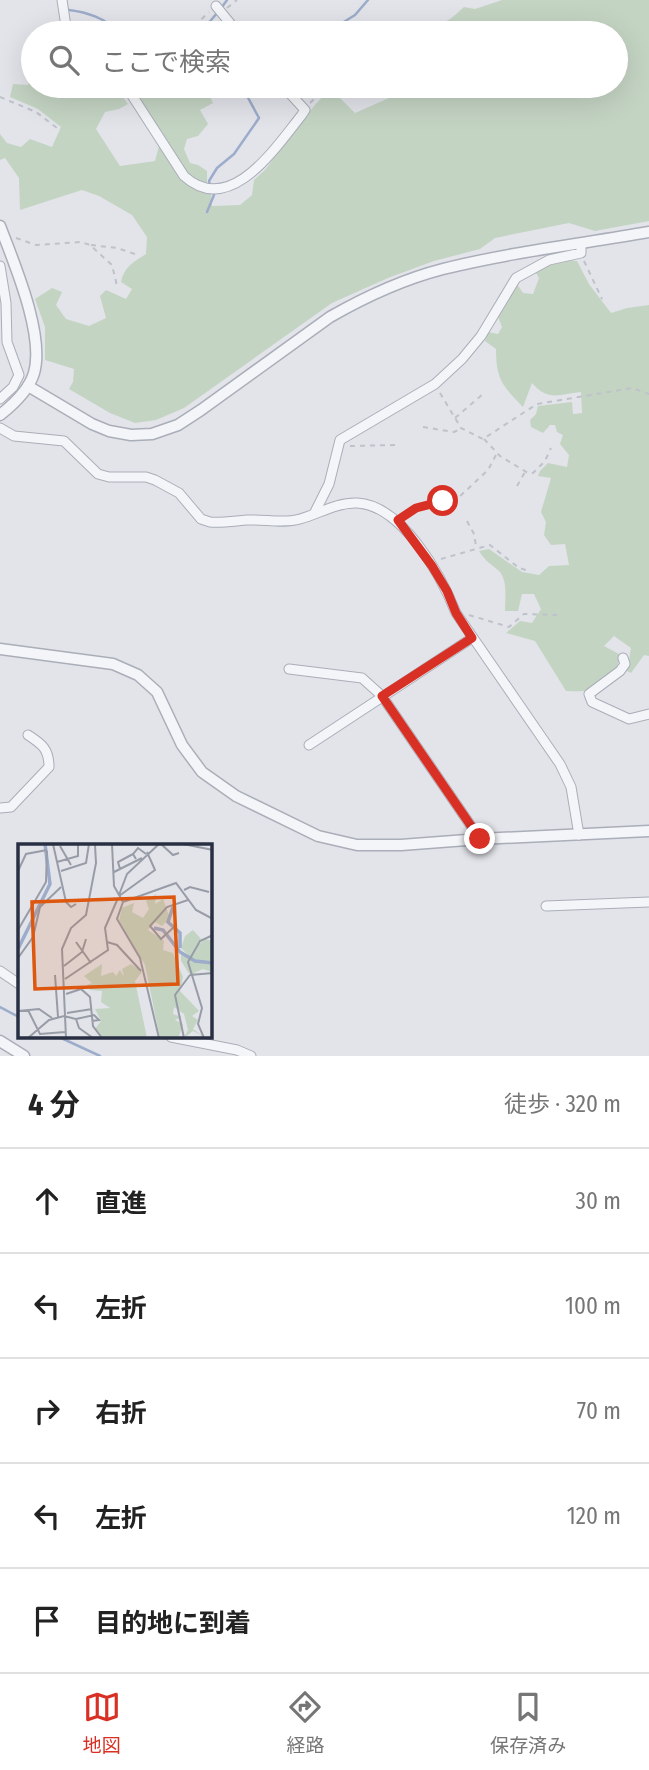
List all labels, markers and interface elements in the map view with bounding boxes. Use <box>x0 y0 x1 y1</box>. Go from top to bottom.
search box <box>21 21 628 98</box>
icon: search <box>45 41 83 79</box>
text: ここで検索 <box>101 47 231 78</box>
route start <box>427 485 458 516</box>
route end <box>464 823 495 854</box>
inset map <box>18 844 212 1038</box>
text: 4 分 <box>28 1087 80 1123</box>
text: 徒歩 · 320 m <box>504 1090 621 1118</box>
icon: ahead <box>28 1182 66 1220</box>
text: 30 m <box>576 1187 621 1215</box>
text: 直進 <box>95 1188 147 1219</box>
icon: left <box>28 1287 66 1325</box>
text: 100 m <box>565 1292 621 1320</box>
text: 左折 <box>95 1293 147 1324</box>
icon: right <box>28 1392 66 1430</box>
text: 70 m <box>577 1397 621 1425</box>
text: 右折 <box>95 1398 147 1429</box>
icon: left <box>28 1497 66 1535</box>
text: 120 m <box>567 1502 621 1530</box>
text: 左折 <box>95 1503 147 1534</box>
icon: arrive <box>28 1602 66 1640</box>
text: 目的地に到着 <box>95 1608 251 1639</box>
tab: 地図 <box>83 1688 121 1757</box>
tab: 経路 <box>286 1688 324 1757</box>
tab: 保存済み <box>490 1688 566 1757</box>

